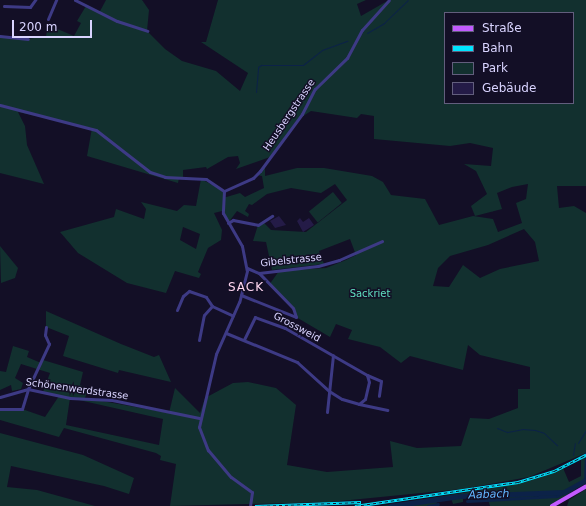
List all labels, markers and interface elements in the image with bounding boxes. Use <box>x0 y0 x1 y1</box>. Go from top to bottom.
scale bar <box>14 12 94 38</box>
legend <box>444 12 574 104</box>
text: 200 m <box>19 20 57 34</box>
text: Straße <box>482 21 522 35</box>
text: Bahn <box>482 41 513 55</box>
text: Park <box>482 61 508 75</box>
street label: Heusbergstrasse <box>261 77 317 153</box>
text: Gebäude <box>482 81 536 95</box>
street label: Gibelstrasse <box>260 251 322 269</box>
district label: SACK <box>228 281 264 295</box>
park label: Sackriet <box>350 288 390 300</box>
street label: Grossweid <box>271 310 323 344</box>
street label: Schönenwerdstrasse <box>25 376 129 402</box>
water label: Aabach <box>468 488 510 502</box>

